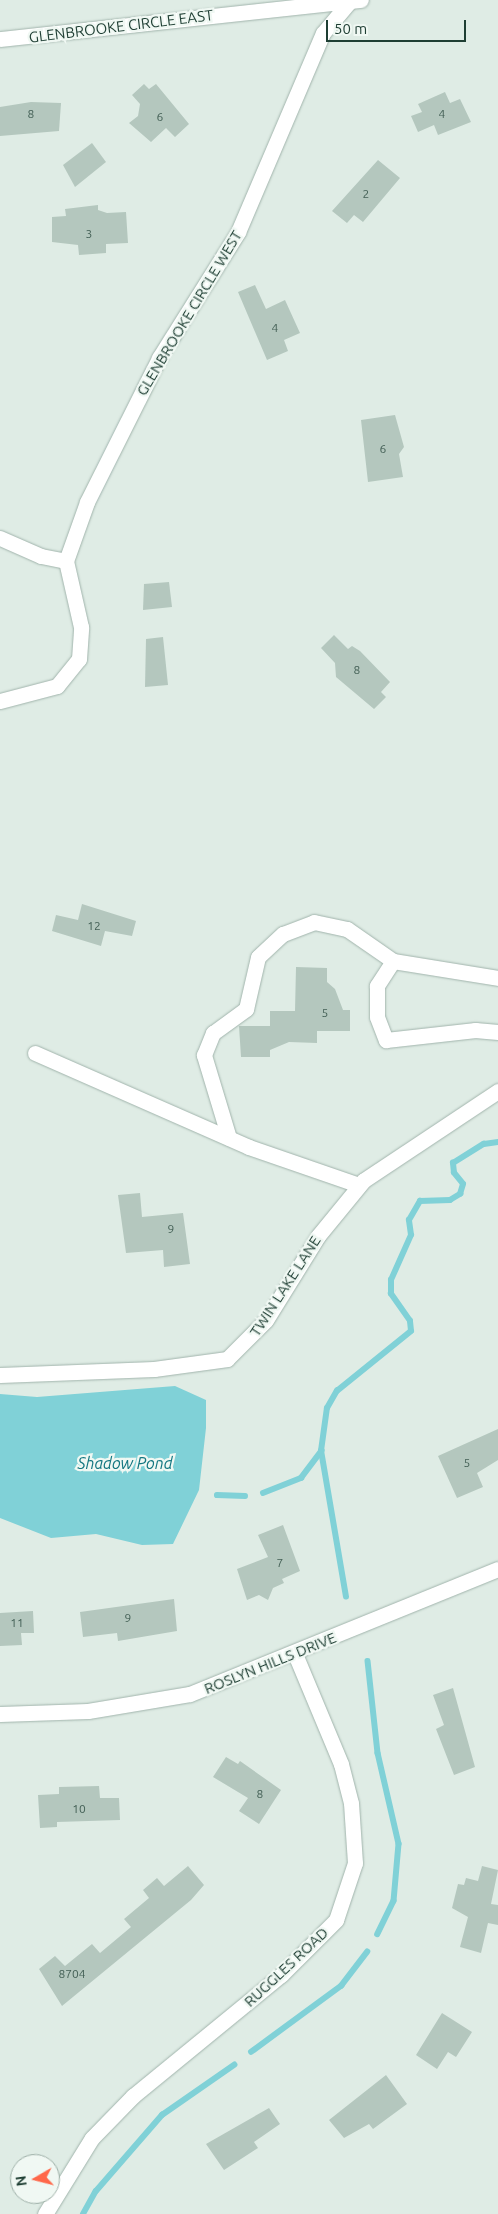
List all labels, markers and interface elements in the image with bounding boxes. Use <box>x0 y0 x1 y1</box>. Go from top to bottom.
street label: GLENBROOKE CIRCLE EAST <box>28 6 214 46</box>
scale bar <box>328 10 468 42</box>
text: 50 m <box>334 20 367 37</box>
house number: 8 <box>28 107 34 121</box>
house number: 4 <box>439 107 445 121</box>
house number: 6 <box>157 110 163 124</box>
house number: 2 <box>363 187 369 201</box>
house number: 3 <box>86 227 92 241</box>
street label: GLENBROOKE CIRCLE WEST <box>133 227 245 399</box>
house number: 4 <box>272 321 278 335</box>
house number: 6 <box>380 442 386 456</box>
house number: 8 <box>354 663 360 677</box>
house number: 12 <box>87 919 101 933</box>
house number: 5 <box>322 1006 328 1020</box>
house number: 9 <box>168 1222 174 1236</box>
street label: TWIN LAKE LANE <box>246 1232 324 1340</box>
water label: Shadow Pond <box>77 1453 173 1473</box>
house number: 5 <box>464 1456 470 1470</box>
house number: 7 <box>277 1556 283 1570</box>
house number: 9 <box>125 1611 131 1625</box>
house number: 11 <box>10 1616 24 1630</box>
street label: ROSLYN HILLS DRIVE <box>201 1628 339 1698</box>
house number: 8 <box>257 1787 263 1801</box>
house number: 10 <box>72 1802 86 1816</box>
street label: RUGGLES ROAD <box>240 1924 332 2010</box>
house number: 8704 <box>58 1967 86 1981</box>
north arrow <box>10 2154 60 2204</box>
text: N <box>12 2175 30 2187</box>

